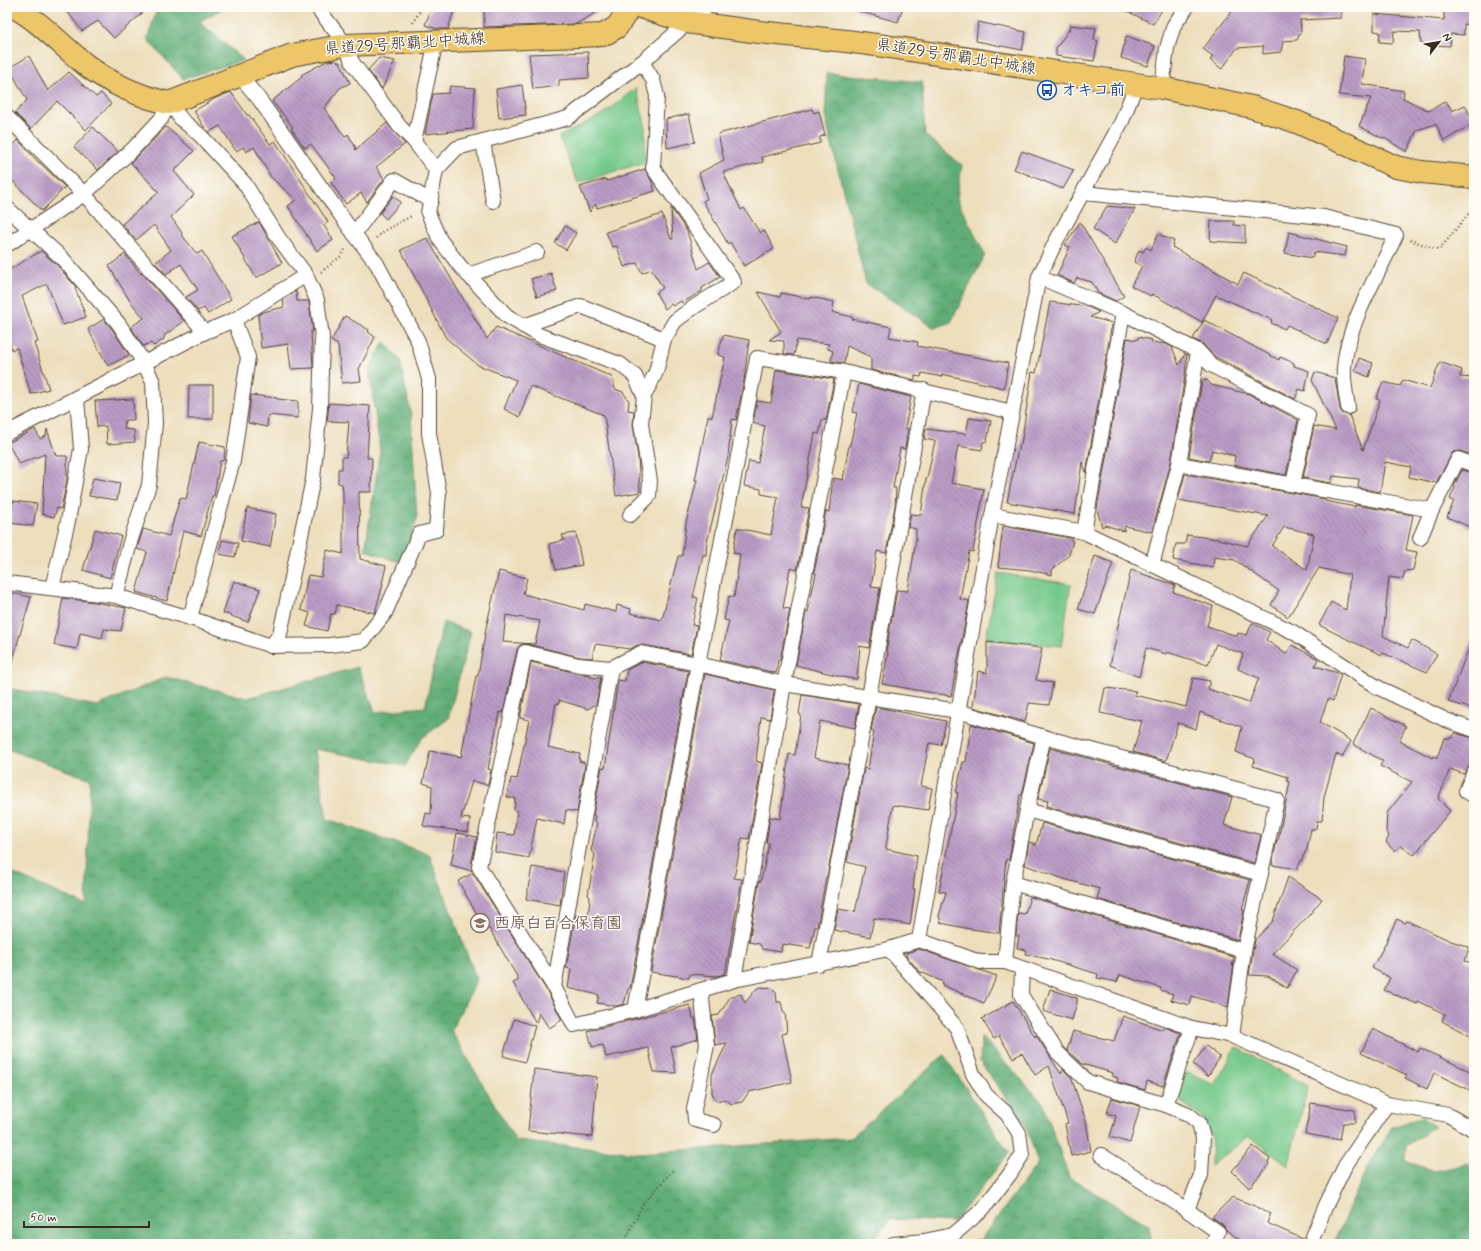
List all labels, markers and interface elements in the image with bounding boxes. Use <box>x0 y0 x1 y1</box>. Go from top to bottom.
north arrow <box>1419 22 1459 62</box>
street label: 県道29号那覇北中城線 <box>324 28 486 60</box>
text: N <box>1439 31 1455 44</box>
street label: 県道29号那覇北中城線 <box>875 34 1037 80</box>
bus stop icon: オキコ前 <box>1036 79 1058 101</box>
place label: オキコ前 <box>1061 80 1125 101</box>
school or university icon: 西原白百合保育園 <box>469 912 491 934</box>
place label: 西原白百合保育園 <box>494 913 622 934</box>
scale bar <box>24 1203 149 1229</box>
text: 50 m <box>30 1210 57 1226</box>

